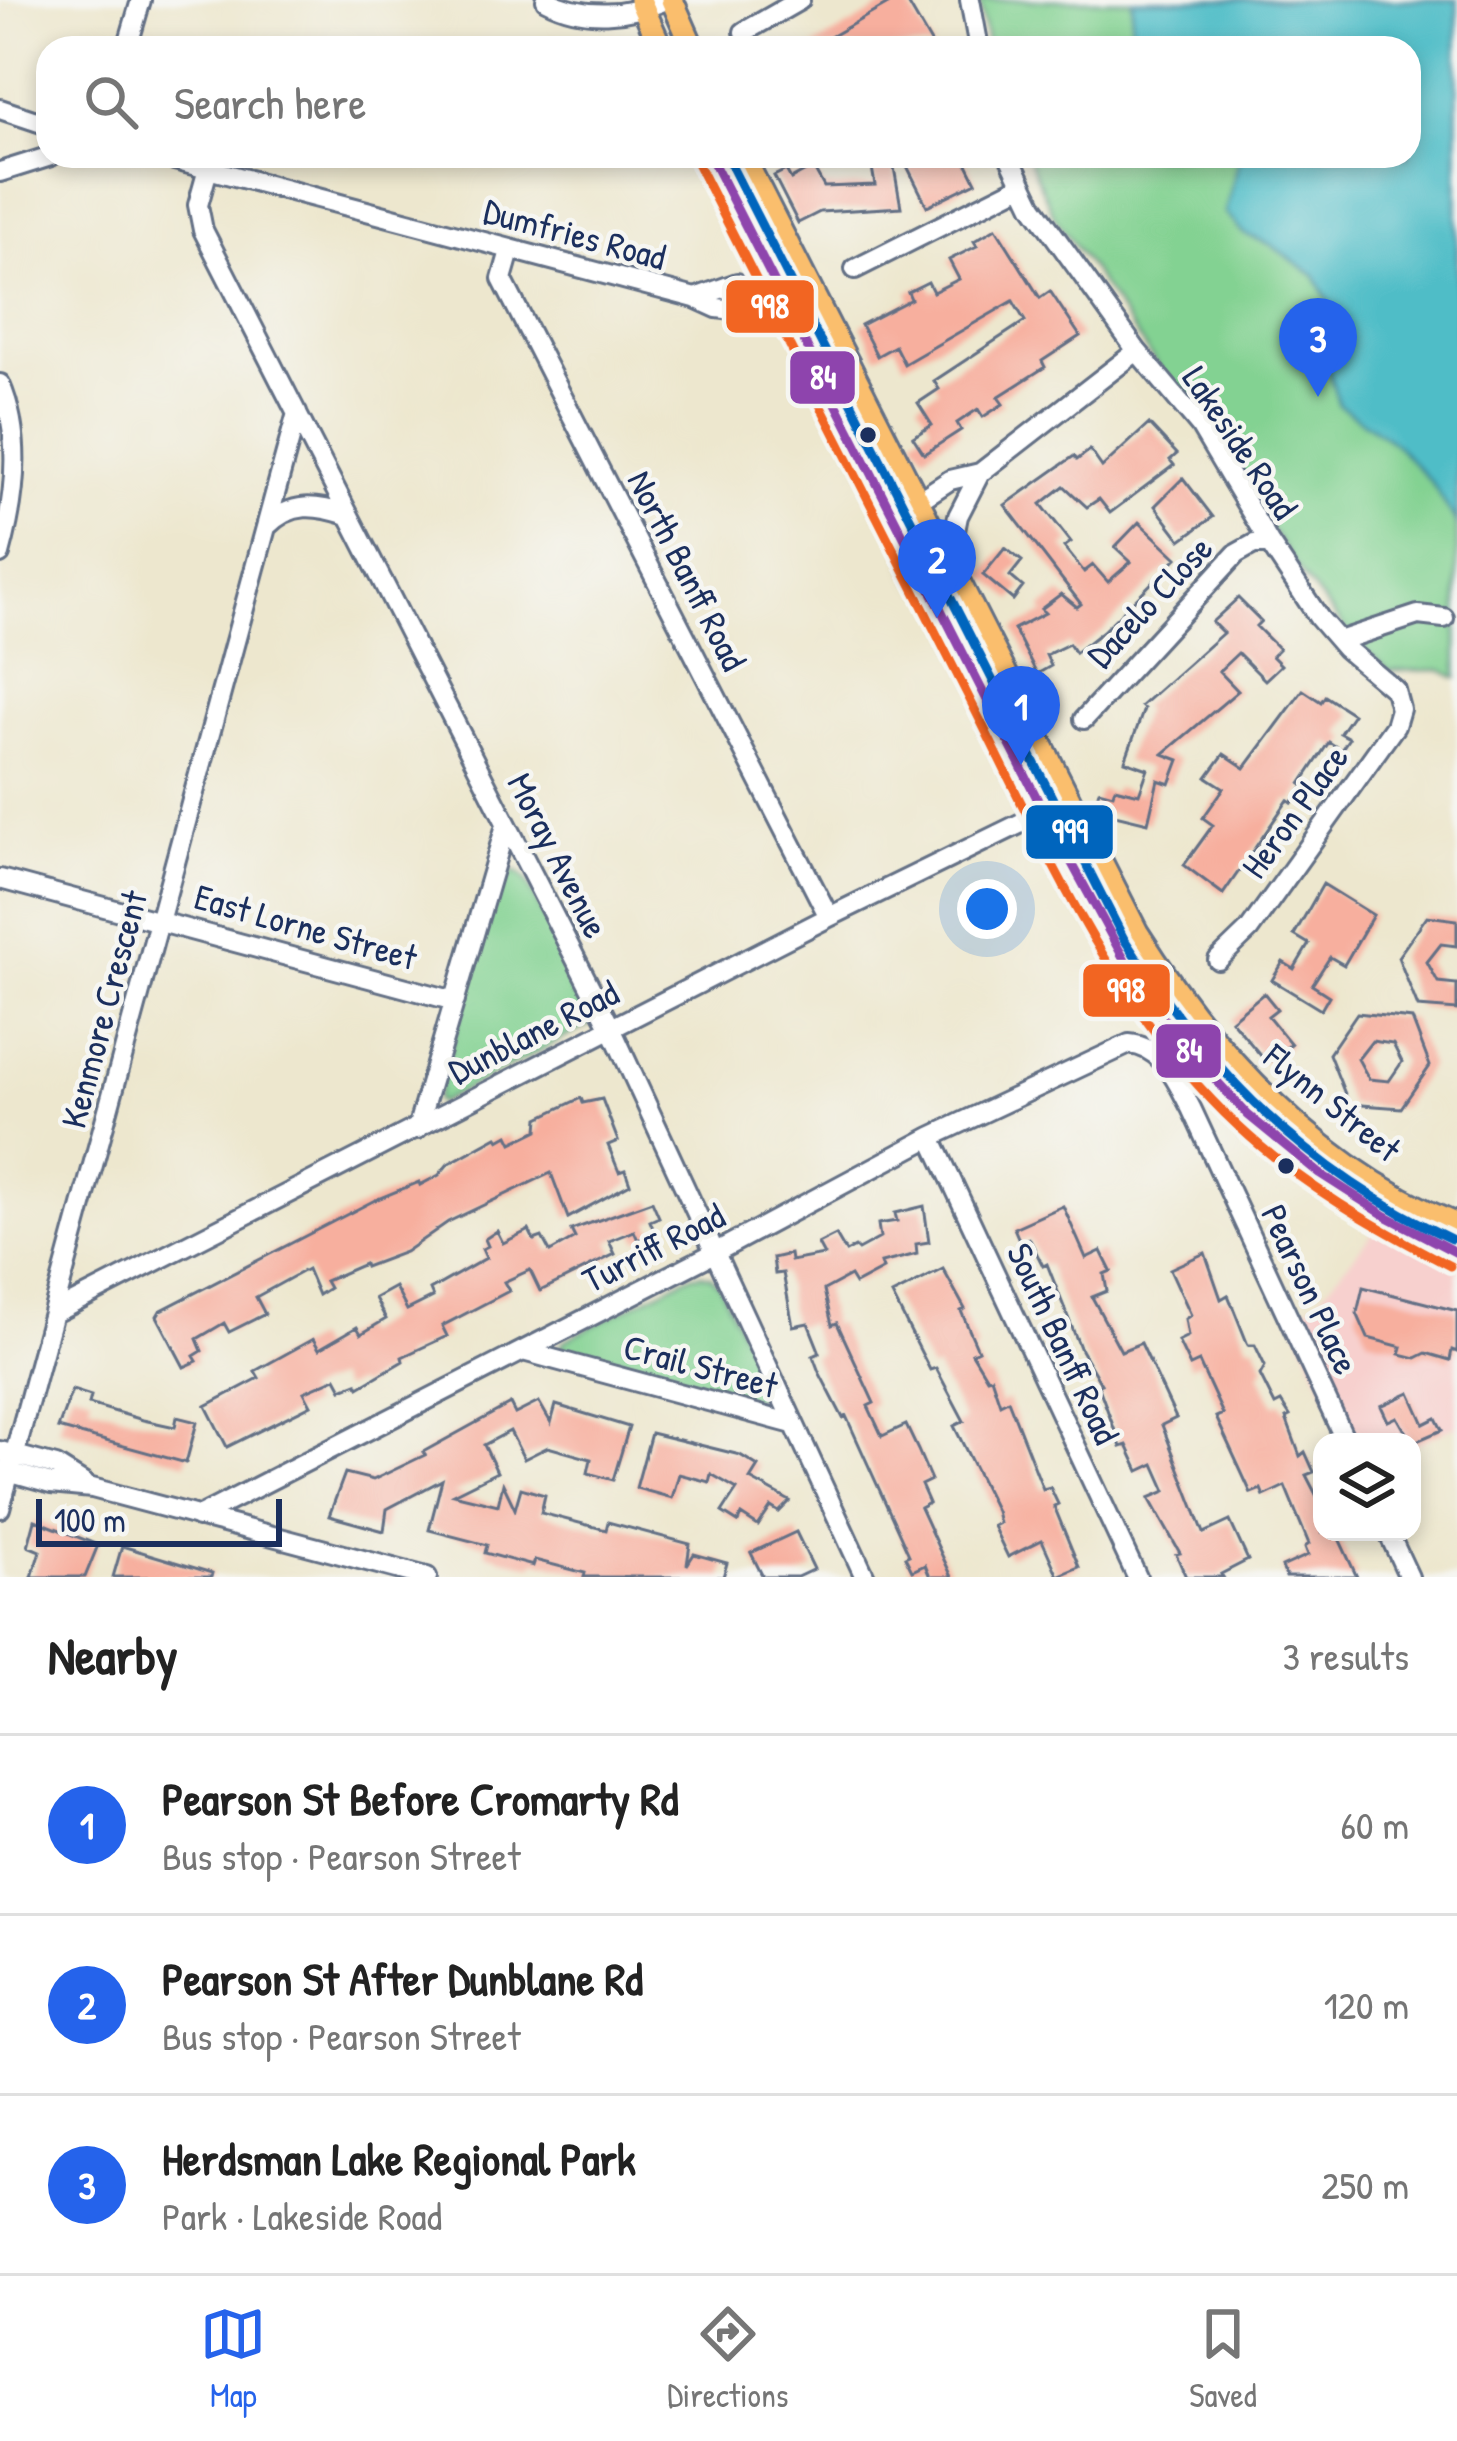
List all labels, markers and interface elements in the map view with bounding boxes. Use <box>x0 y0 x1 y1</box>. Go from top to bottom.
search box <box>36 36 1421 168</box>
icon: search <box>78 69 144 135</box>
text: Search here <box>174 72 366 133</box>
street label: Dumfries Road <box>479 185 671 281</box>
line badge: 998 <box>724 278 816 335</box>
text: 998 <box>751 284 789 328</box>
pin: 3 <box>1279 298 1357 397</box>
line badge: 84 <box>788 349 857 406</box>
text: 84 <box>810 355 836 399</box>
street label: Lakeside Road <box>1172 356 1310 528</box>
unlabelled marker <box>857 424 879 446</box>
street label: North Banff Road <box>617 462 759 678</box>
pin: 2 <box>898 519 976 618</box>
street label: Dacelo Close <box>1075 524 1223 678</box>
pin: 1 <box>982 666 1060 765</box>
street label: Heron Place <box>1229 735 1359 887</box>
street label: Moray Avenue <box>497 764 621 946</box>
line badge: 999 <box>1024 803 1115 861</box>
text: 999 <box>1052 809 1088 853</box>
street label: East Lorne Street <box>189 871 423 981</box>
your location <box>957 879 1017 939</box>
street label: Kenmore Crescent <box>48 884 158 1133</box>
line badge: 998 <box>1081 962 1172 1019</box>
street label: Dunblane Road <box>440 967 626 1095</box>
text: 998 <box>1107 968 1145 1012</box>
line badge: 84 <box>1154 1022 1223 1080</box>
text: 84 <box>1176 1028 1202 1072</box>
street label: Flynn Street <box>1253 1031 1412 1173</box>
unlabelled marker <box>1275 1155 1297 1177</box>
street label: Turriff Road <box>574 1190 732 1304</box>
street label: Pearson Place <box>1250 1196 1372 1382</box>
street label: South Banff Road <box>996 1235 1132 1451</box>
street label: Crail Street <box>619 1321 784 1409</box>
map controls <box>1313 1433 1421 1541</box>
button: layers <box>1313 1433 1421 1541</box>
scale bar <box>36 1493 282 1546</box>
text: 100 m <box>54 1498 126 1542</box>
text: Nearby <box>48 1621 178 1690</box>
text: 3 results <box>1283 1629 1409 1682</box>
text: Pearson St Before Cromarty Rd <box>162 1768 678 1829</box>
text: 1 <box>80 1798 94 1851</box>
text: 60 m <box>1340 1798 1409 1851</box>
text: Bus stop · Pearson Street <box>162 1829 521 1882</box>
text: Pearson St After Dunblane Rd <box>162 1948 643 2009</box>
text: 2 <box>78 1978 96 2031</box>
text: 120 m <box>1324 1978 1409 2031</box>
text: Bus stop · Pearson Street <box>162 2009 521 2062</box>
text: Herdsman Lake Regional Park <box>162 2128 636 2189</box>
text: 3 <box>78 2158 96 2211</box>
text: 250 m <box>1321 2158 1409 2211</box>
text: Park · Lakeside Road <box>162 2189 442 2242</box>
tab: Map <box>200 2301 266 2417</box>
tab: Directions <box>667 2301 789 2417</box>
tab: Saved <box>1189 2301 1257 2417</box>

